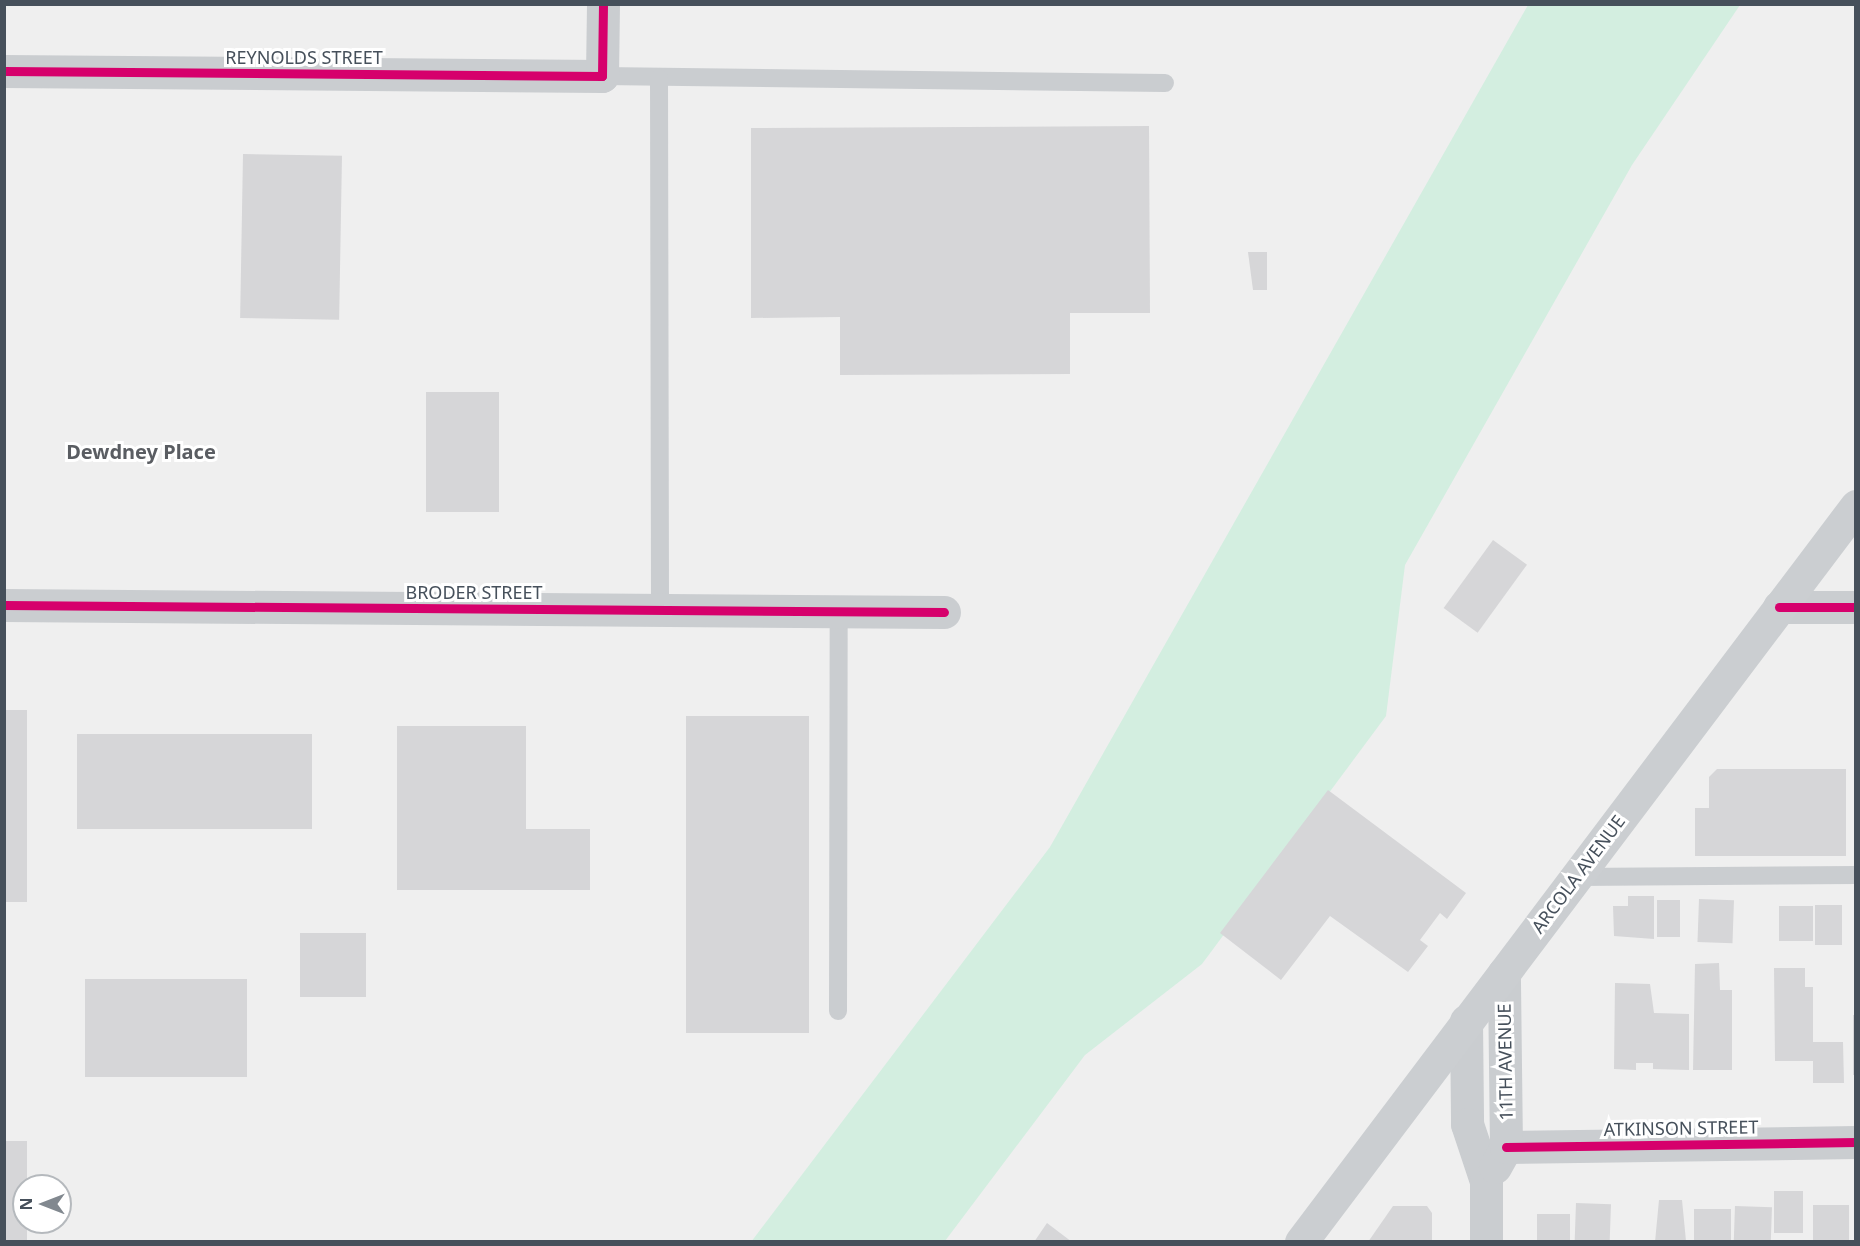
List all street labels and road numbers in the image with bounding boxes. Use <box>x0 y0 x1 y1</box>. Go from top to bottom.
street label: REYNOLDS STREET <box>225 46 383 68</box>
street label: BRODER STREET <box>405 581 543 603</box>
street label: ARCOLA AVENUE <box>1527 811 1629 937</box>
street label: 11TH AVENUE <box>1493 1003 1517 1121</box>
street label: ATKINSON STREET <box>1604 1116 1758 1140</box>

